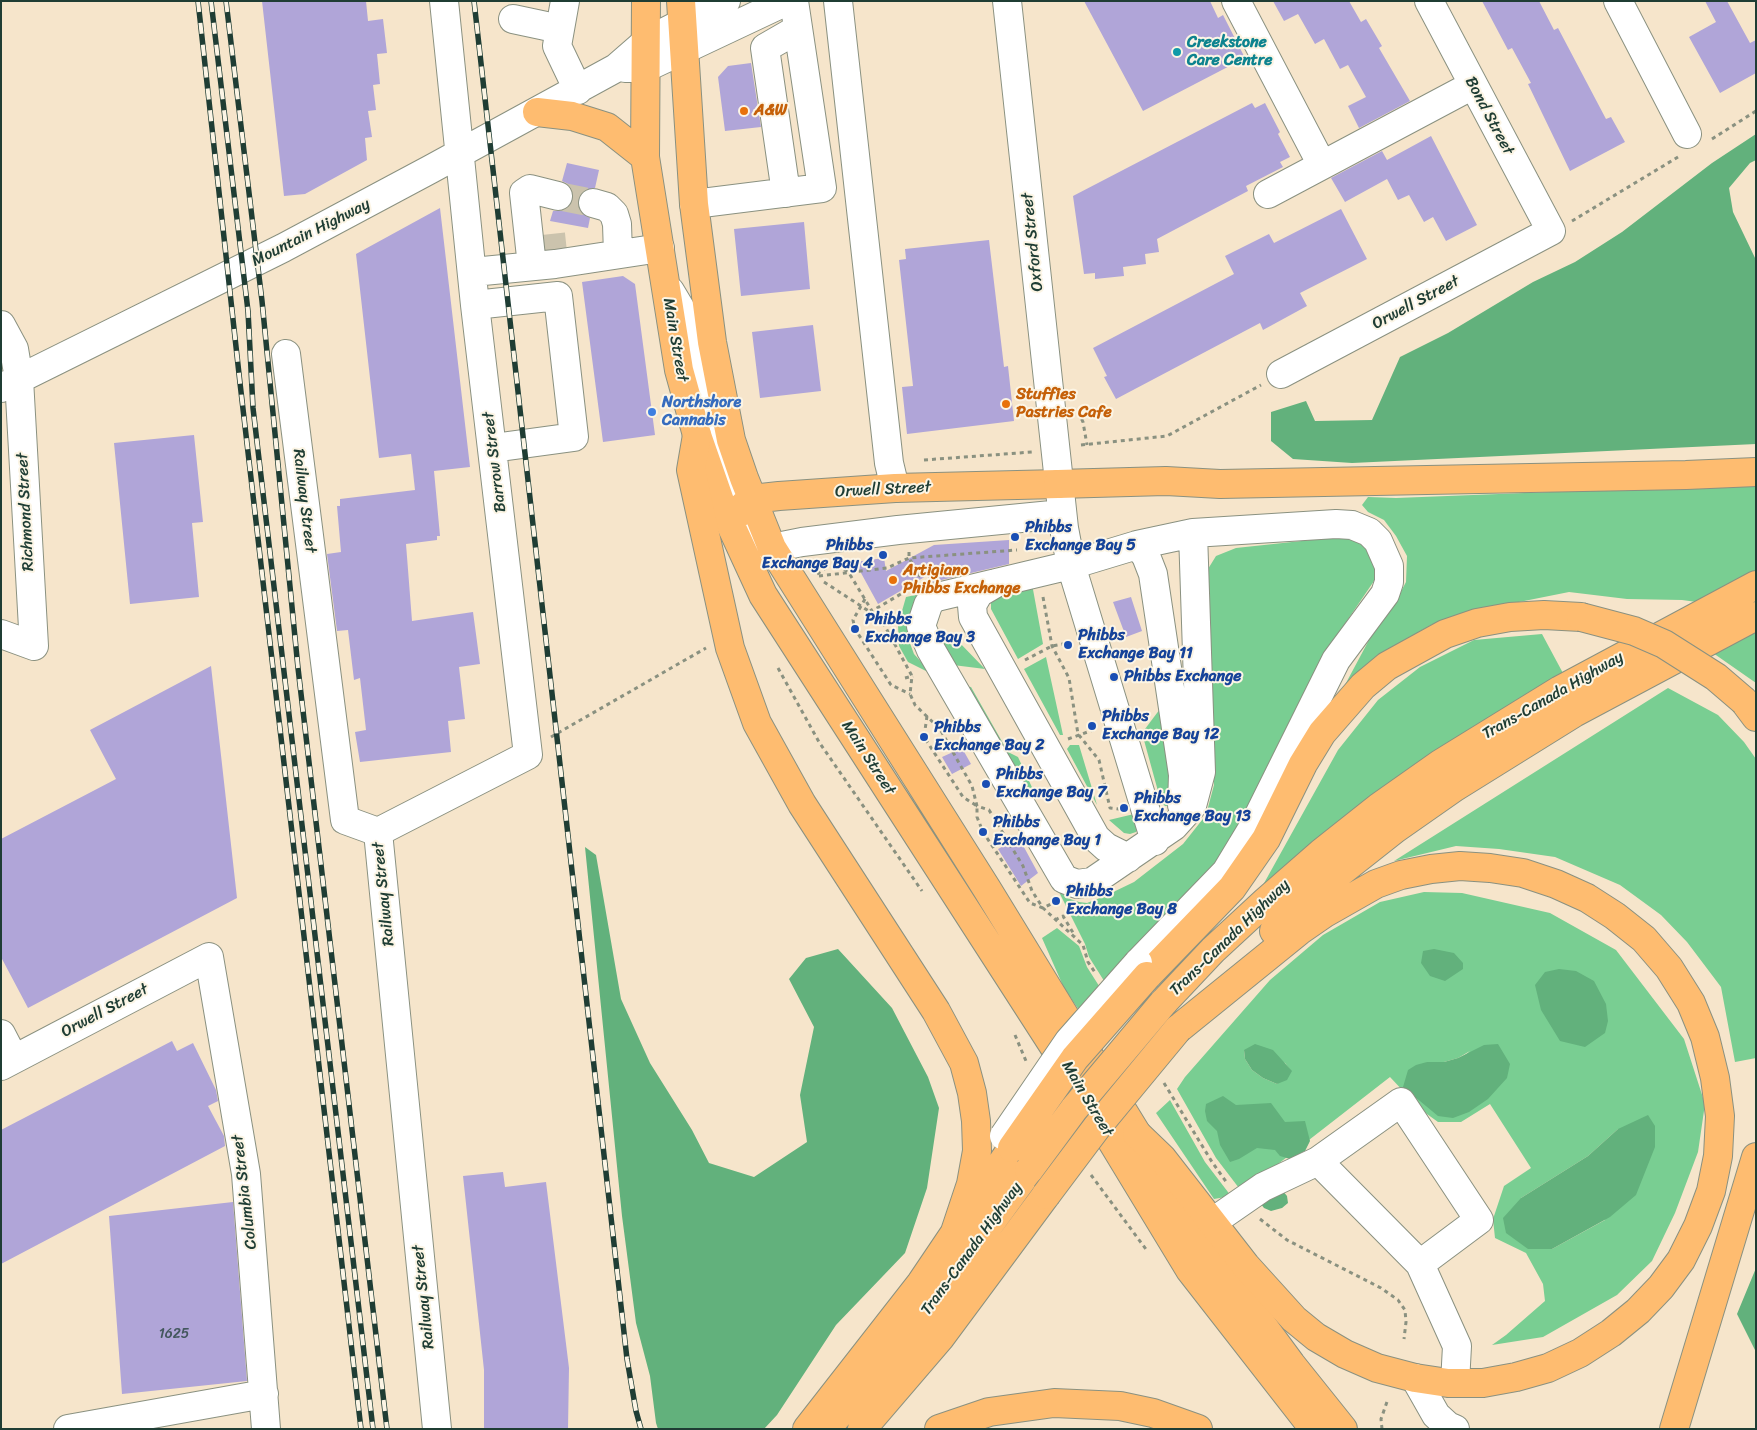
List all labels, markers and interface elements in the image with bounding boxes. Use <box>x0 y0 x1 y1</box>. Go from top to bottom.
place label: Creekstone Care Centre <box>1187 33 1273 71</box>
marker: Creekstone Care Centre <box>1171 46 1183 58</box>
street label: Bond Street <box>1460 74 1518 158</box>
place label: A&W <box>754 101 787 121</box>
marker: A&W <box>738 105 750 117</box>
street label: Oxford Street <box>1018 192 1048 292</box>
street label: Mountain Highway <box>249 195 373 271</box>
street label: Orwell Street <box>1369 272 1463 334</box>
street label: Main Street <box>658 297 692 383</box>
place label: Stuffies Pastries Cafe <box>1016 385 1112 423</box>
place label: Northshore Cannabis <box>662 393 741 431</box>
marker: Stuffies Pastries Cafe <box>1000 398 1012 410</box>
marker: Northshore Cannabis <box>646 406 658 418</box>
street label: Barrow Street <box>479 411 511 513</box>
street label: Railway Street <box>288 448 320 554</box>
street label: Richmond Street <box>13 452 39 572</box>
street label: Orwell Street <box>835 478 931 502</box>
place label: Phibbs Exchange Bay 5 <box>1025 518 1136 556</box>
marker: Phibbs Exchange Bay 5 <box>1009 531 1021 543</box>
place label: Phibbs Exchange Bay 4 <box>762 536 873 574</box>
marker: Phibbs Exchange Bay 4 <box>877 549 889 561</box>
place label: Artigiano Phibbs Exchange <box>903 561 1021 599</box>
marker: Artigiano Phibbs Exchange <box>887 574 899 586</box>
place label: Phibbs Exchange Bay 3 <box>865 610 975 648</box>
marker: Phibbs Exchange Bay 3 <box>849 623 861 635</box>
place label: Phibbs Exchange Bay 11 <box>1078 626 1193 664</box>
marker: Phibbs Exchange Bay 11 <box>1062 639 1074 651</box>
street label: Trans-Canada Highway <box>1479 648 1627 744</box>
place label: Phibbs Exchange <box>1124 667 1242 687</box>
marker: Phibbs Exchange <box>1108 671 1120 683</box>
place label: Phibbs Exchange Bay 12 <box>1102 707 1219 745</box>
street label: Main Street <box>837 717 899 799</box>
place label: Phibbs Exchange Bay 2 <box>934 718 1044 756</box>
marker: Phibbs Exchange Bay 12 <box>1086 720 1098 732</box>
marker: Phibbs Exchange Bay 2 <box>918 731 930 743</box>
place label: Phibbs Exchange Bay 7 <box>996 765 1106 803</box>
marker: Phibbs Exchange Bay 7 <box>980 778 992 790</box>
place label: Phibbs Exchange Bay 13 <box>1134 789 1251 827</box>
marker: Phibbs Exchange Bay 13 <box>1118 802 1130 814</box>
place label: Phibbs Exchange Bay 1 <box>993 813 1101 851</box>
marker: Phibbs Exchange Bay 1 <box>977 826 989 838</box>
street label: Railway Street <box>369 841 399 947</box>
street label: Trans-Canada Highway <box>1166 876 1294 1000</box>
place label: Phibbs Exchange Bay 8 <box>1066 882 1177 920</box>
marker: Phibbs Exchange Bay 8 <box>1050 895 1062 907</box>
street label: Orwell Street <box>58 980 152 1042</box>
street label: Main Street <box>1057 1058 1117 1140</box>
street label: Columbia Street <box>228 1134 262 1250</box>
street label: Trans-Canada Highway <box>917 1179 1027 1319</box>
street label: Railway Street <box>409 1244 439 1350</box>
house number: 1625 <box>159 1326 189 1342</box>

